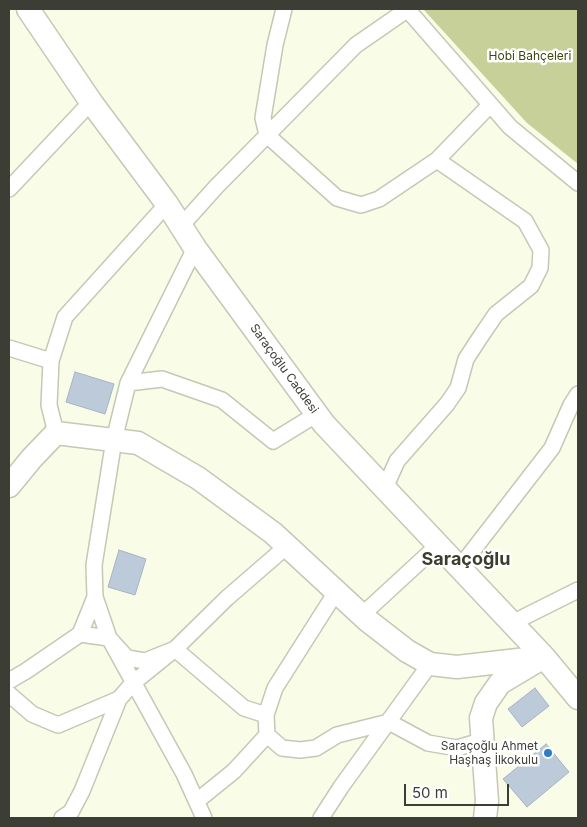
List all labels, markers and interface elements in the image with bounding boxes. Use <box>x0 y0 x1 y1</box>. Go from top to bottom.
park label: Hobi Bahçeleri <box>489 49 571 63</box>
street label: Saraçoğlu Caddesi <box>247 322 321 416</box>
district label: Saraçoğlu <box>422 549 510 571</box>
place label: Saraçoğlu Ahmet Haşhaş İlkokulu <box>441 739 538 767</box>
marker: Saraçoğlu Ahmet Haşhaş İlkokulu <box>542 747 554 759</box>
scale bar <box>407 774 512 806</box>
text: 50 m <box>412 783 448 802</box>

